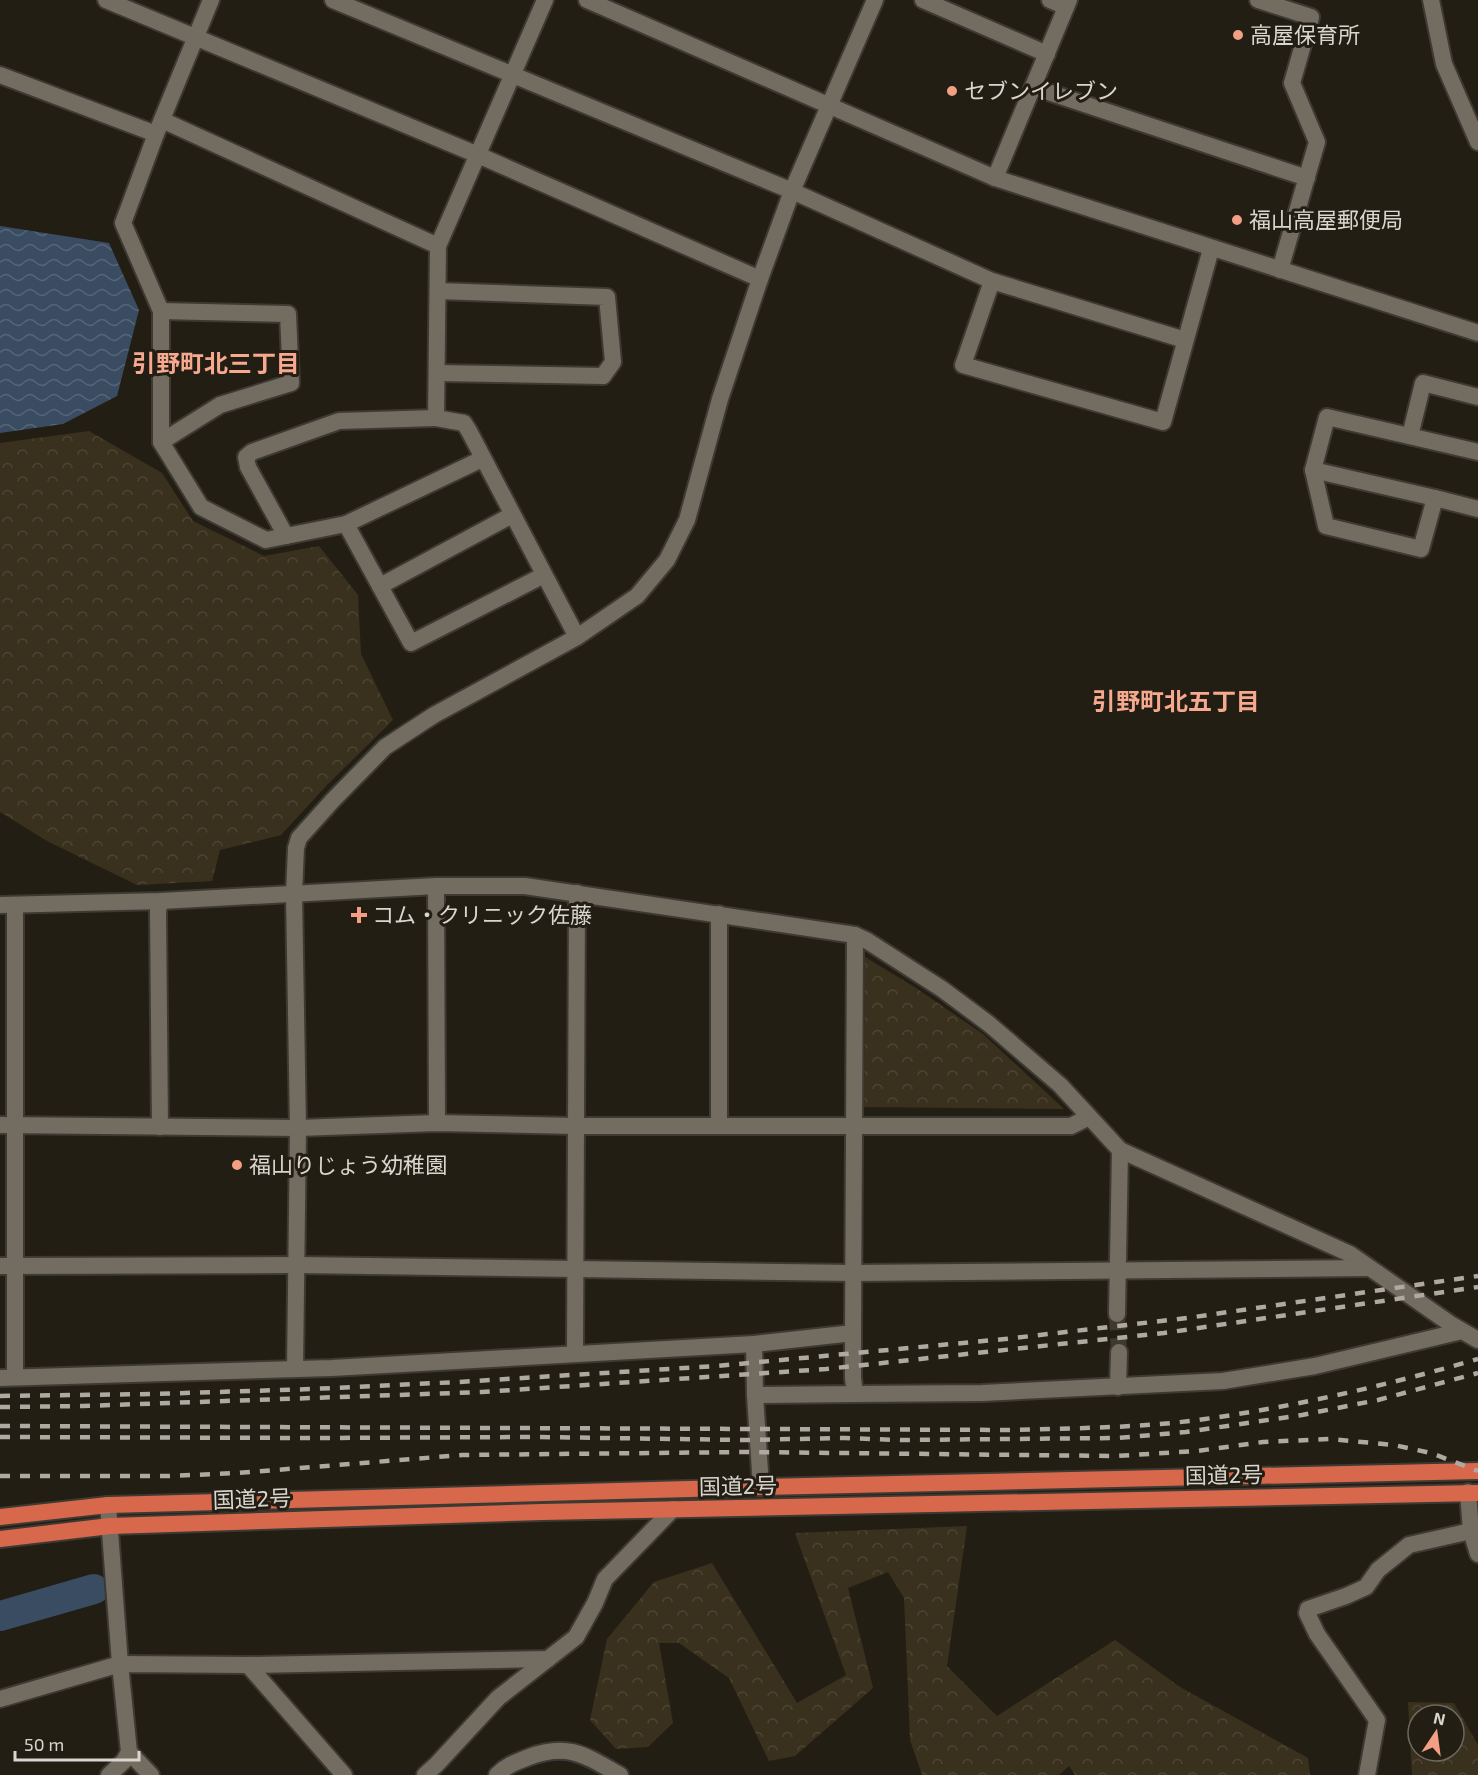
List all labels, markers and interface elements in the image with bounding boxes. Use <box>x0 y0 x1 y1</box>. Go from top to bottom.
place label: 高屋保育所 <box>1250 21 1360 47</box>
marker: 高屋保育所 <box>1231 28 1245 42</box>
place label: セブンイレブン <box>964 77 1118 103</box>
marker: セブンイレブン <box>945 84 959 98</box>
place label: 福山高屋郵便局 <box>1249 206 1403 232</box>
marker: 福山高屋郵便局 <box>1230 213 1244 227</box>
district label: 引野町北三丁目 <box>132 348 300 377</box>
district label: 引野町北五丁目 <box>1092 686 1260 715</box>
place label: コム・クリニック佐藤 <box>372 901 592 927</box>
marker: コム・クリニック佐藤 <box>350 906 368 924</box>
place label: 福山りじょう幼稚園 <box>249 1151 447 1177</box>
marker: 福山りじょう幼稚園 <box>230 1158 244 1172</box>
street label: 国道2号 <box>1185 1460 1263 1488</box>
street label: 国道2号 <box>699 1471 777 1499</box>
street label: 国道2号 <box>212 1484 292 1512</box>
north arrow <box>1406 1703 1466 1763</box>
text: N <box>1432 1707 1447 1728</box>
scale bar <box>15 1724 140 1762</box>
text: 50 m <box>24 1733 64 1755</box>

